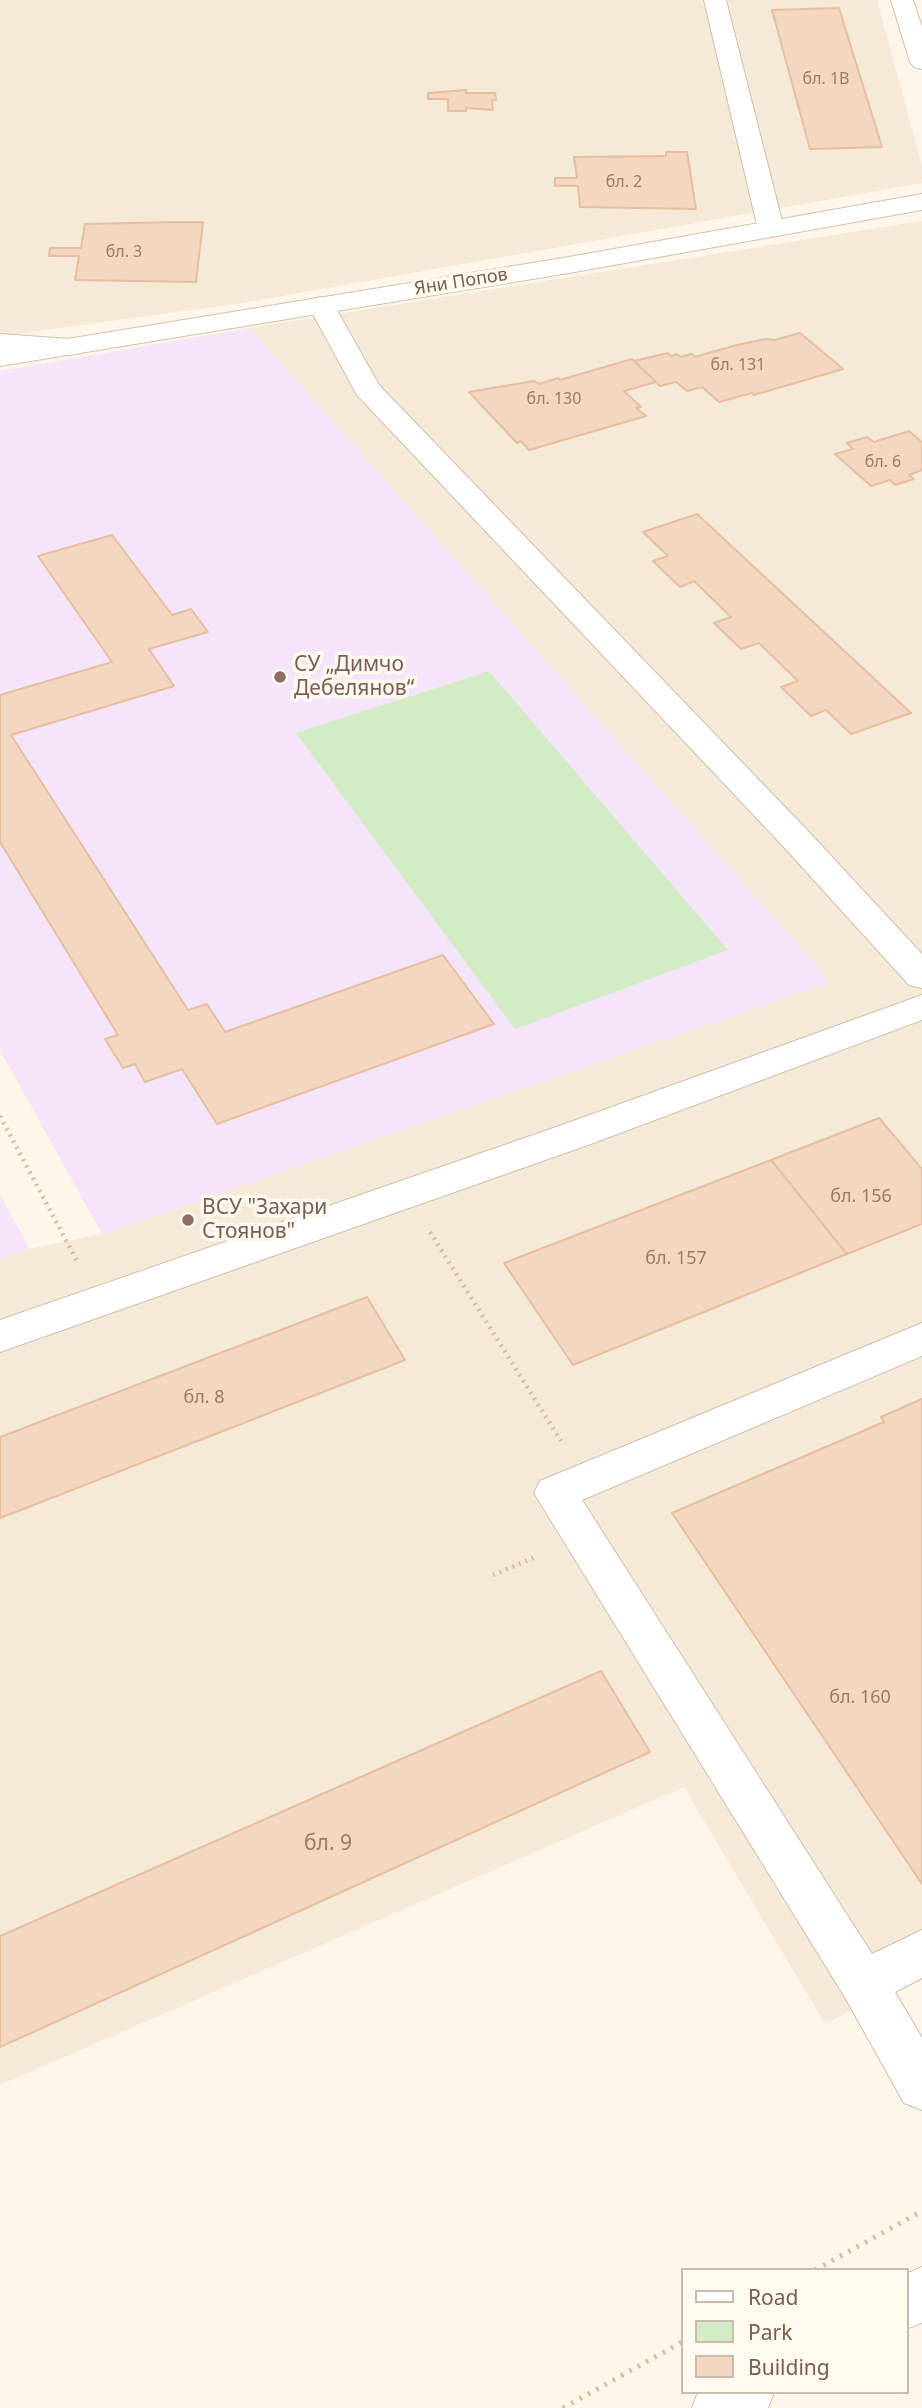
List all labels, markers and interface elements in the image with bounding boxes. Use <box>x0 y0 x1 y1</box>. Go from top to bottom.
house number: бл. 1В <box>803 69 849 89</box>
house number: бл. 2 <box>606 172 642 192</box>
house number: бл. 3 <box>106 242 142 262</box>
street label: Яни Попов <box>413 264 509 300</box>
house number: бл. 131 <box>711 355 765 375</box>
house number: бл. 130 <box>527 389 581 409</box>
house number: бл. 6 <box>865 452 901 472</box>
place label: СУ „Димчо Дебелянов“ <box>294 652 414 702</box>
marker: СУ „Димчо Дебелянов“ <box>272 669 288 685</box>
house number: бл. 156 <box>830 1186 892 1208</box>
place label: ВСУ "Захари Стоянов" <box>202 1195 327 1245</box>
marker: ВСУ "Захари Стоянов" <box>180 1212 196 1228</box>
house number: бл. 157 <box>645 1248 707 1270</box>
house number: бл. 8 <box>183 1387 225 1409</box>
house number: бл. 160 <box>829 1687 891 1709</box>
house number: бл. 9 <box>304 1831 352 1857</box>
legend <box>680 2268 908 2394</box>
text: Road <box>748 2283 798 2311</box>
text: Park <box>748 2318 792 2346</box>
text: Building <box>748 2353 830 2381</box>

